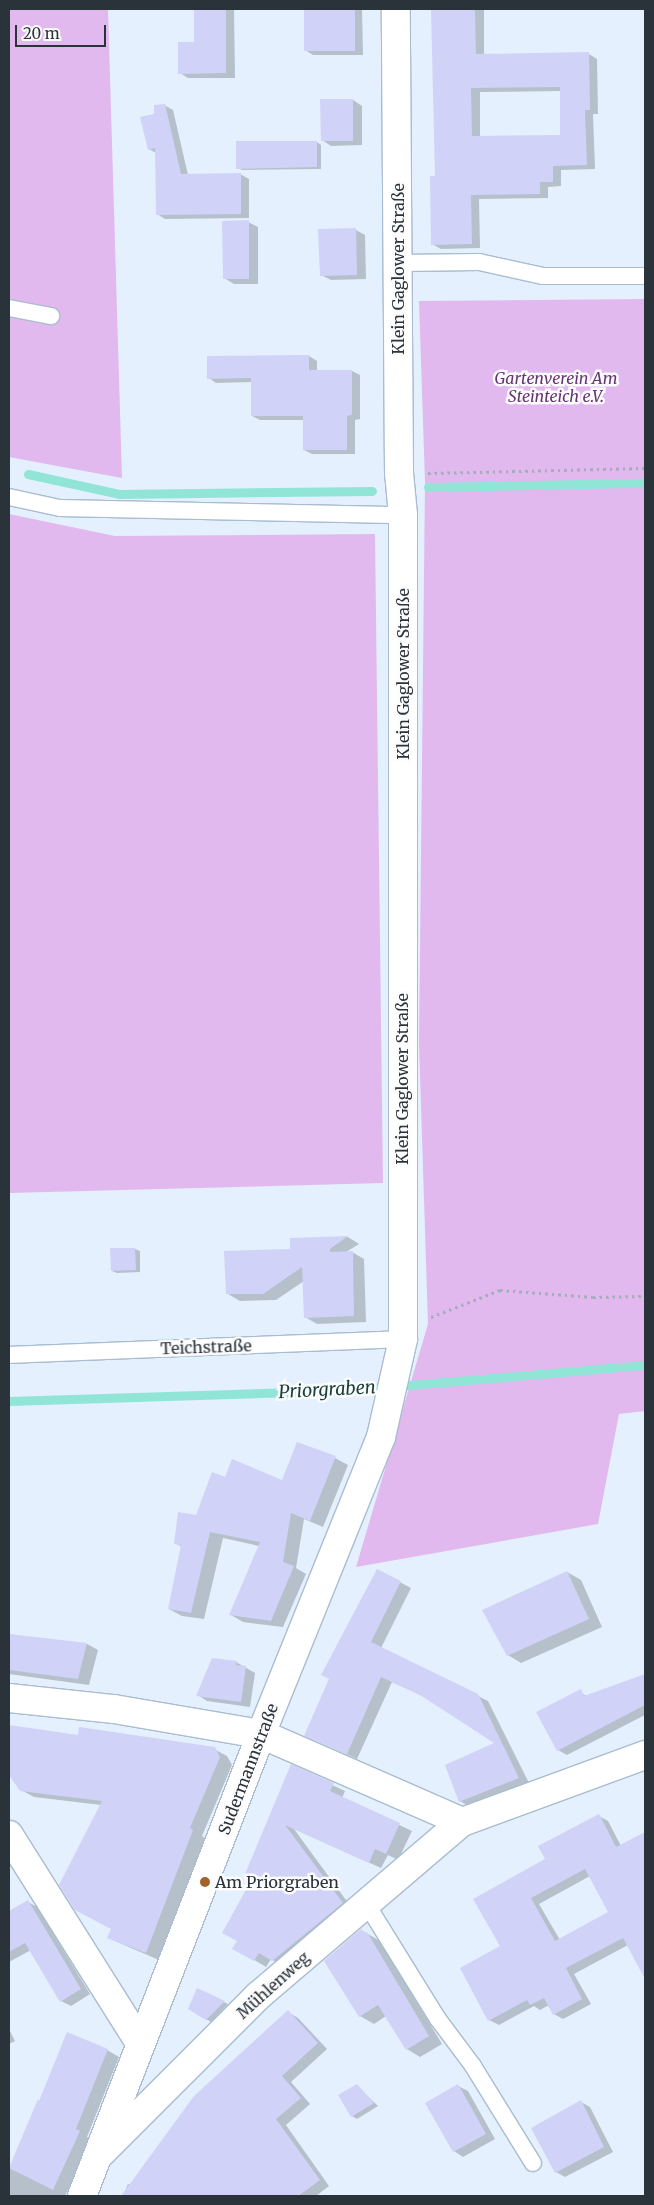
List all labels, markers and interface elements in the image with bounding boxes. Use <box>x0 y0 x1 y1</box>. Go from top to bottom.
scale bar <box>18 15 109 47</box>
text: 20 m <box>23 24 60 43</box>
street label: Klein Gaglower Straße <box>388 183 408 355</box>
park label: Gartenverein Am Steinteich e.V. <box>495 368 617 406</box>
street label: Klein Gaglower Straße <box>393 588 413 760</box>
street label: Klein Gaglower Straße <box>392 993 412 1165</box>
street label: Teichstraße <box>160 1336 252 1358</box>
water label: Priorgraben <box>278 1377 376 1403</box>
street label: Sudermannstraße <box>214 1701 282 1837</box>
place label: Am Priorgraben <box>215 1872 339 1892</box>
marker: Am Priorgraben <box>199 1876 211 1888</box>
street label: Mühlenweg <box>233 1947 313 2023</box>

